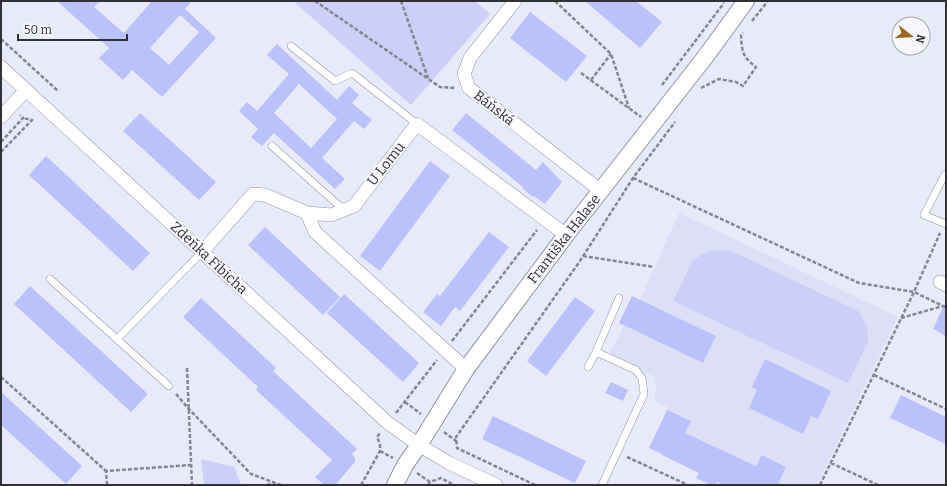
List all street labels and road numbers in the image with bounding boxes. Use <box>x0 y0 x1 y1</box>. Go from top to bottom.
street label: Báňská <box>470 87 518 129</box>
street label: U Lomu <box>364 138 409 189</box>
street label: Františka Halase <box>524 191 604 287</box>
street label: Zdeňka Fibicha <box>167 218 251 298</box>

